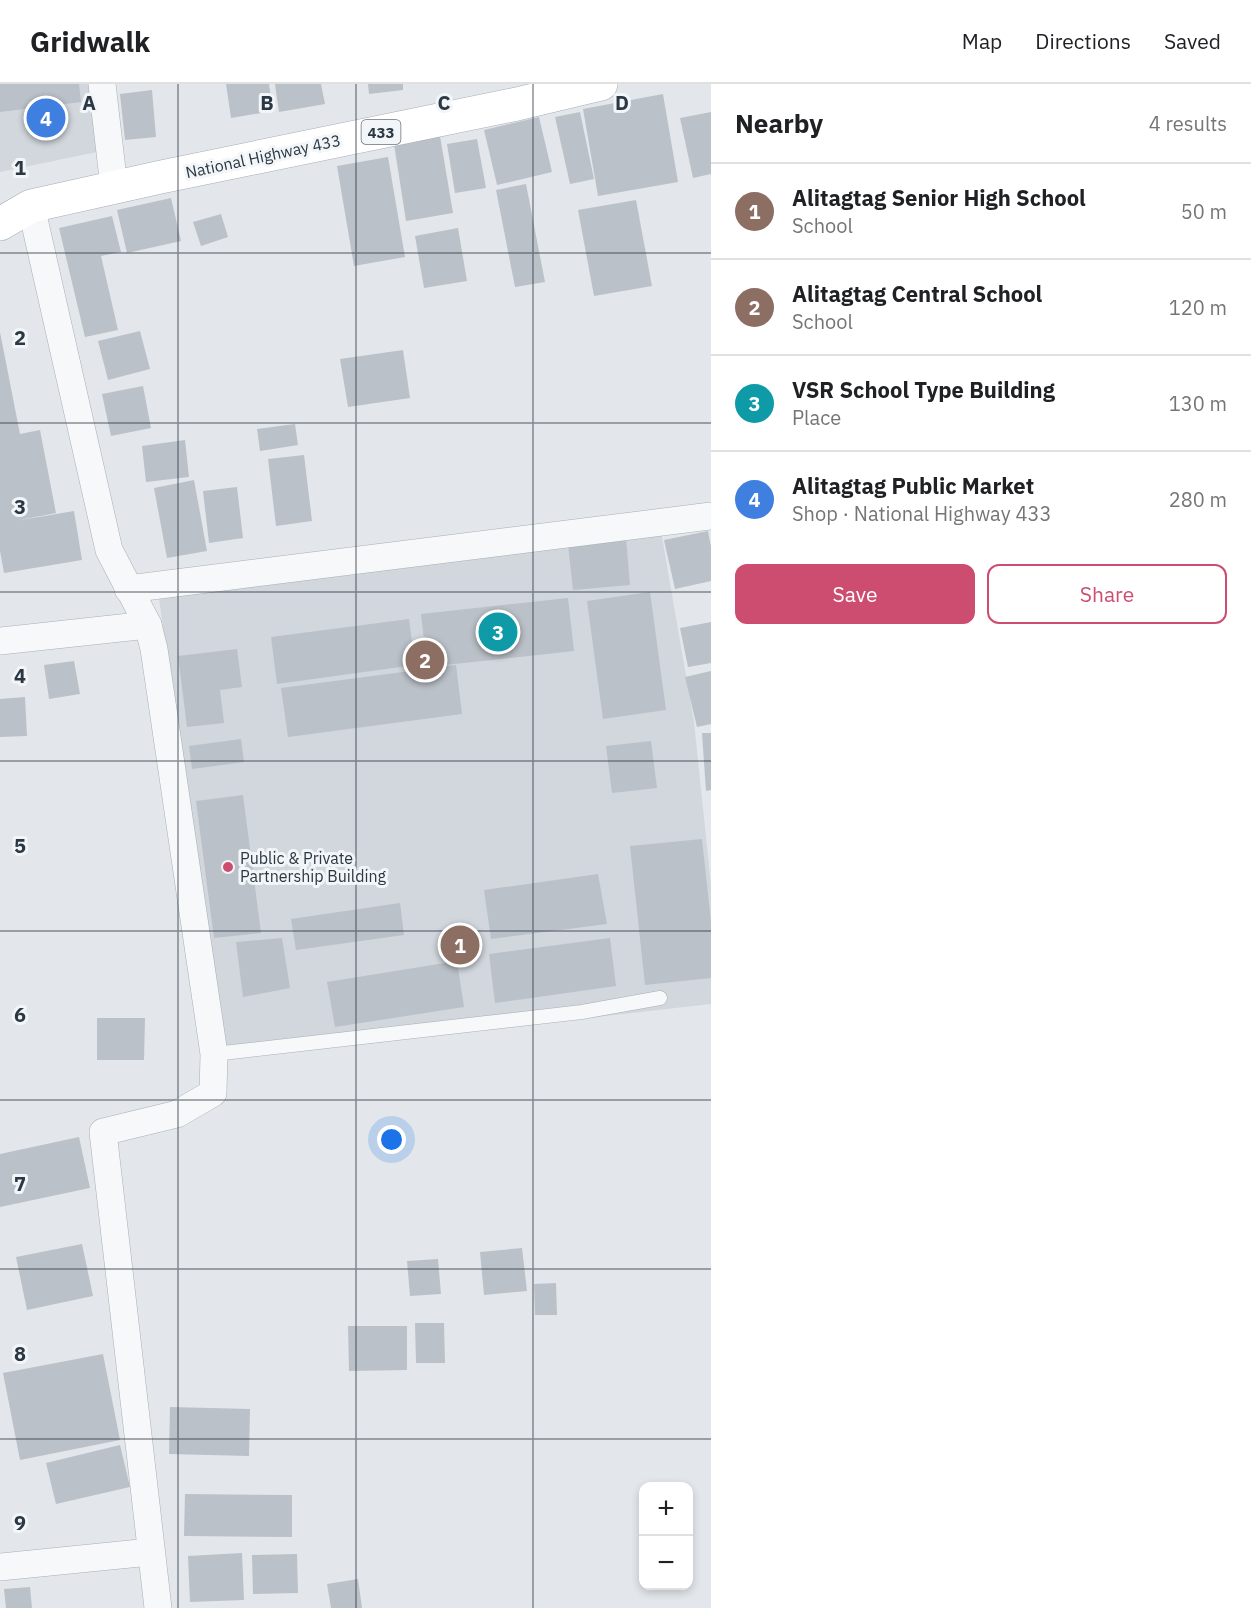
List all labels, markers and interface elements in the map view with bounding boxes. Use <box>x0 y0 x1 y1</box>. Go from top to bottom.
text: Gridwalk <box>30 23 150 60</box>
text: Map <box>962 27 1002 55</box>
text: Directions <box>1035 27 1131 55</box>
text: Saved <box>1164 27 1221 55</box>
text: A <box>82 89 96 116</box>
text: B <box>260 89 274 116</box>
text: C <box>437 89 451 116</box>
text: D <box>615 89 629 116</box>
pin: 4 <box>26 96 66 141</box>
text: Nearby <box>735 106 823 140</box>
text: 4 results <box>1149 110 1227 137</box>
road number: 433 <box>362 120 400 144</box>
street label: National Highway 433 <box>184 130 342 182</box>
text: 1 <box>14 154 26 181</box>
text: Alitagtag Senior High School <box>792 183 1086 212</box>
text: 1 <box>749 198 761 225</box>
text: 50 m <box>1181 198 1227 225</box>
text: School <box>792 212 853 239</box>
text: Alitagtag Central School <box>792 279 1042 308</box>
text: 2 <box>749 294 761 321</box>
text: 120 m <box>1169 294 1227 321</box>
text: School <box>792 308 853 335</box>
text: 2 <box>14 324 26 351</box>
text: VSR School Type Building <box>792 375 1055 404</box>
text: 3 <box>749 390 761 417</box>
text: 130 m <box>1169 390 1227 417</box>
text: Place <box>792 404 841 431</box>
text: Alitagtag Public Market <box>792 471 1034 500</box>
text: 4 <box>749 486 761 513</box>
text: 280 m <box>1169 486 1227 513</box>
text: 3 <box>14 493 26 520</box>
text: Shop · National Highway 433 <box>792 500 1051 527</box>
button: Save <box>735 564 975 624</box>
button: Share <box>987 564 1227 624</box>
pin: 3 <box>478 610 518 654</box>
pin: 2 <box>406 638 444 682</box>
text: 4 <box>14 662 26 689</box>
text: 5 <box>14 832 26 859</box>
place label: Public & Private Partnership Building <box>240 848 387 886</box>
marker: Public & Private Partnership Building <box>221 860 235 874</box>
pin: 1 <box>440 922 480 968</box>
text: 6 <box>14 1001 26 1028</box>
your location <box>377 1125 406 1154</box>
text: 7 <box>14 1170 26 1197</box>
text: 8 <box>14 1340 26 1367</box>
map controls <box>639 1482 693 1590</box>
button: + <box>639 1482 693 1536</box>
text: 9 <box>14 1509 26 1536</box>
button: − <box>639 1536 693 1590</box>

